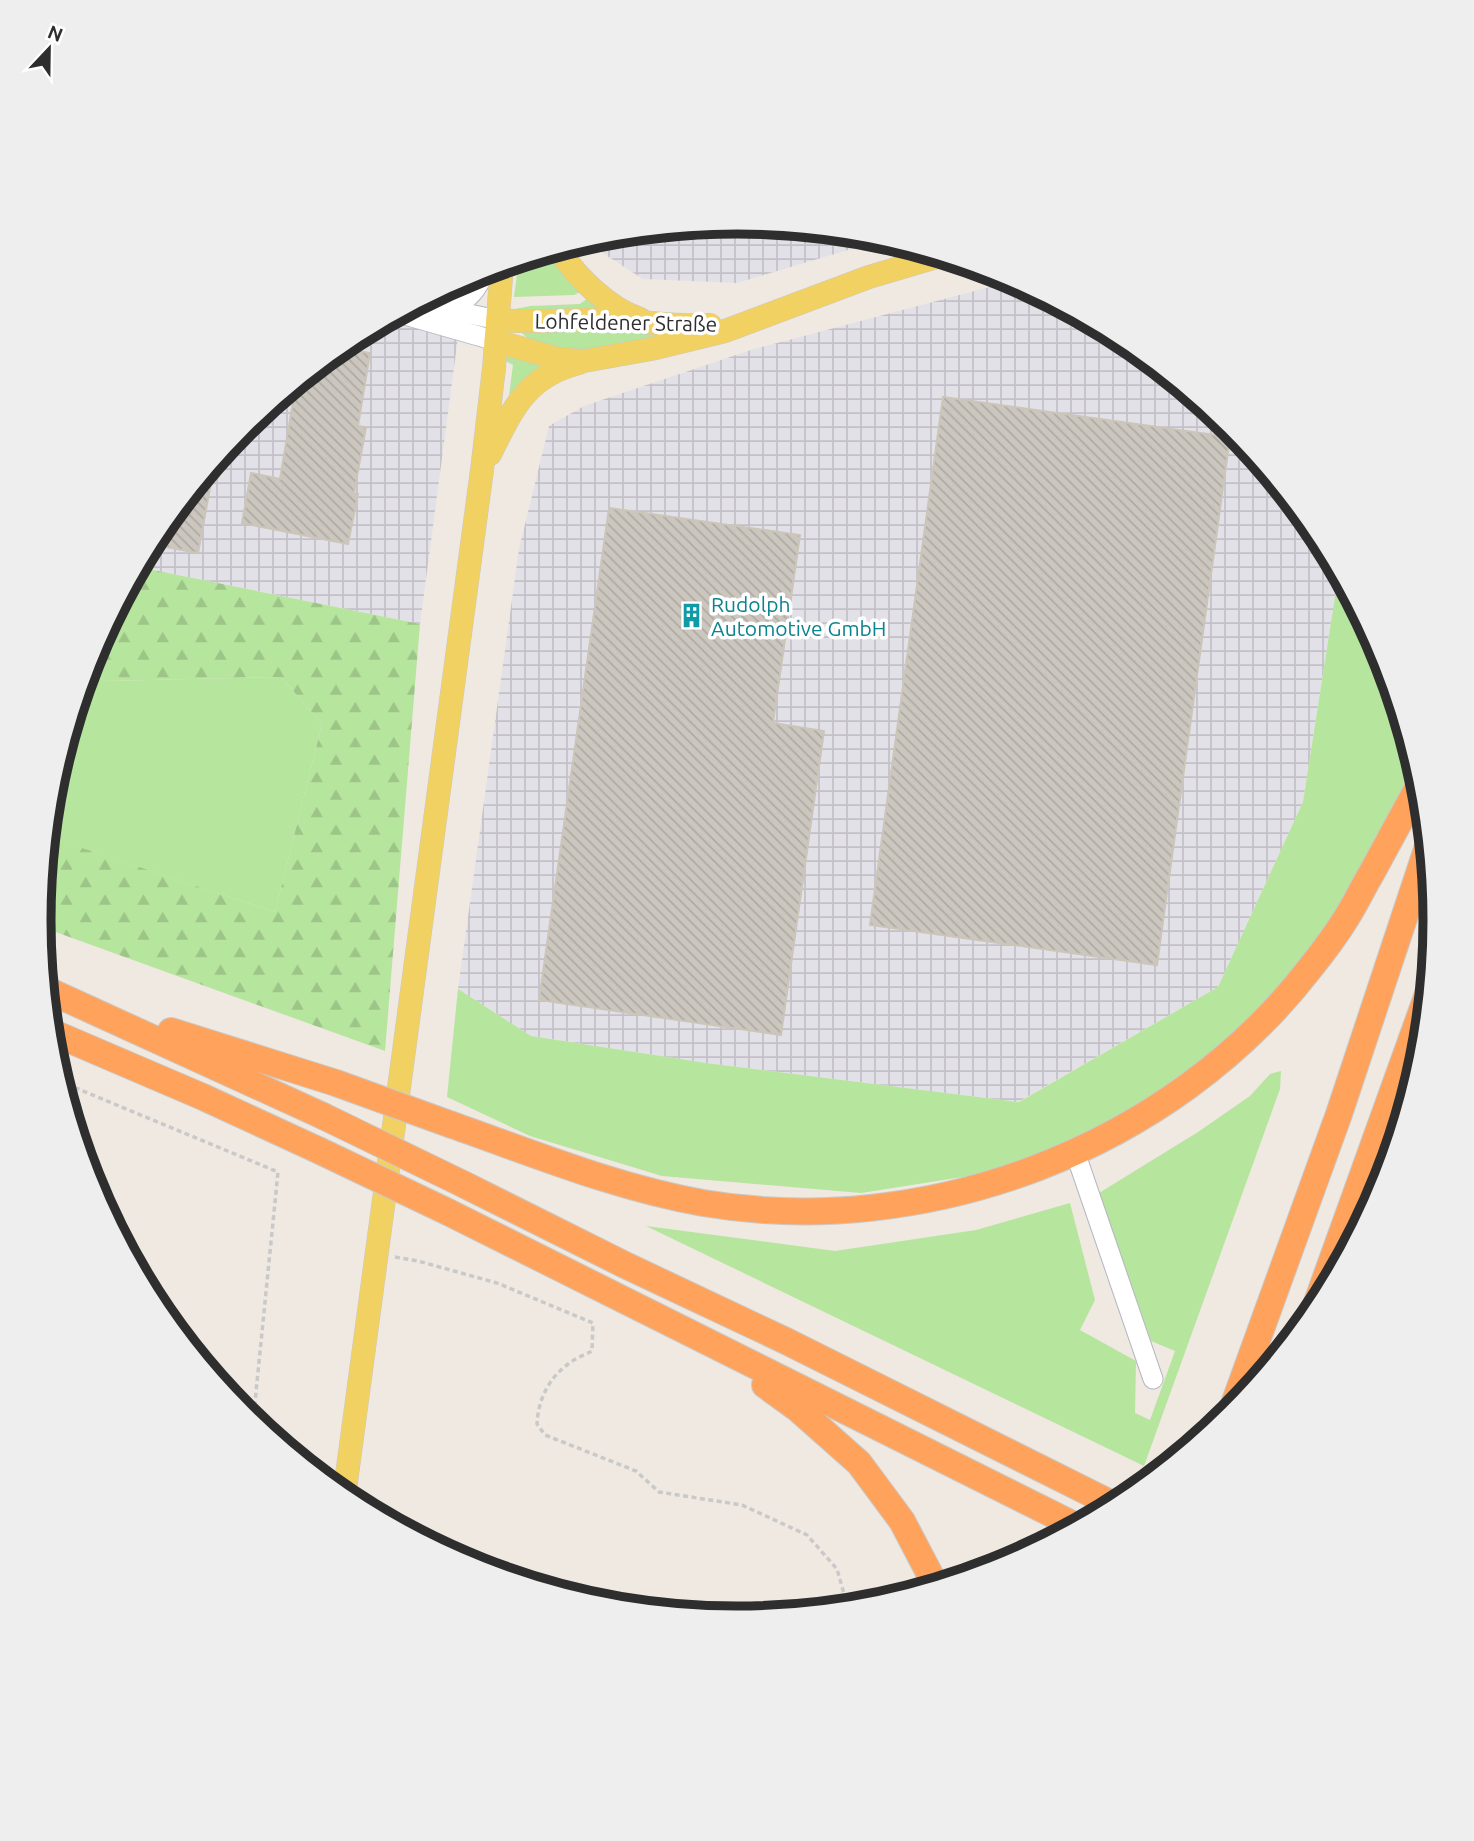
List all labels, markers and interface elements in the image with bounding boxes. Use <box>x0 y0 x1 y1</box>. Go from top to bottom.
north arrow <box>14 14 84 84</box>
text: N <box>45 20 66 46</box>
street label: Lohfeldener Straße <box>535 308 717 336</box>
place label: Rudolph Automotive GmbH <box>711 592 886 640</box>
building icon: Rudolph Automotive GmbH <box>677 602 705 630</box>

